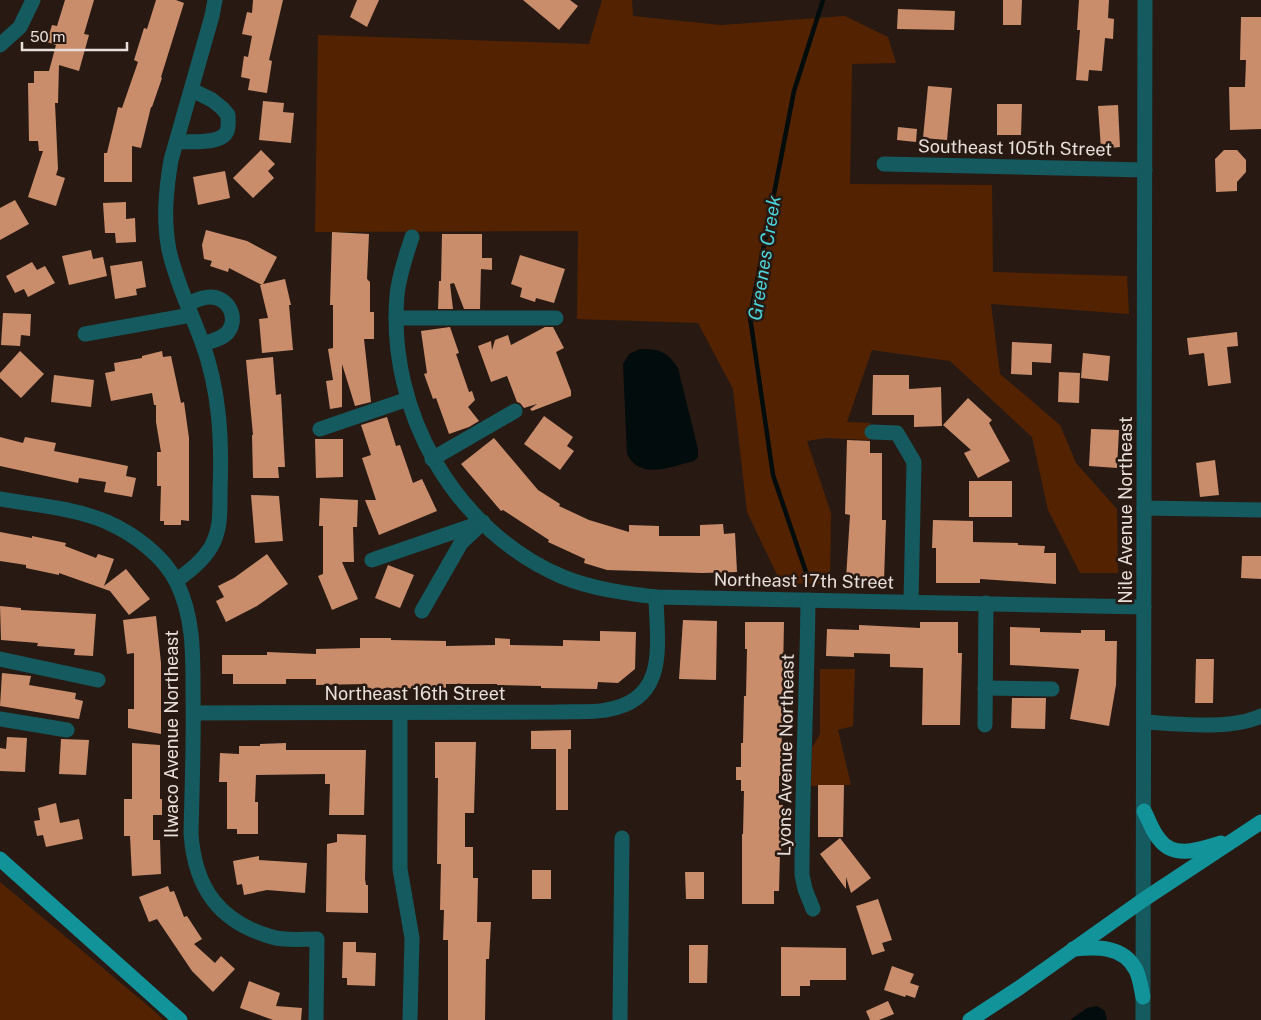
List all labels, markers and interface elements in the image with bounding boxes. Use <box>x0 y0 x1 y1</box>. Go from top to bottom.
scale bar <box>22 20 128 52</box>
text: 50 m <box>30 28 65 45</box>
street label: Southeast 105th Street <box>918 135 1112 160</box>
water label: Greenes Creek <box>743 193 785 322</box>
street label: Nile Avenue Northeast <box>1115 416 1136 604</box>
street label: Northeast 17th Street <box>714 568 894 593</box>
street label: Ilwaco Avenue Northeast <box>161 630 182 838</box>
street label: Lyons Avenue Northeast <box>773 653 798 857</box>
street label: Northeast 16th Street <box>325 683 505 704</box>

